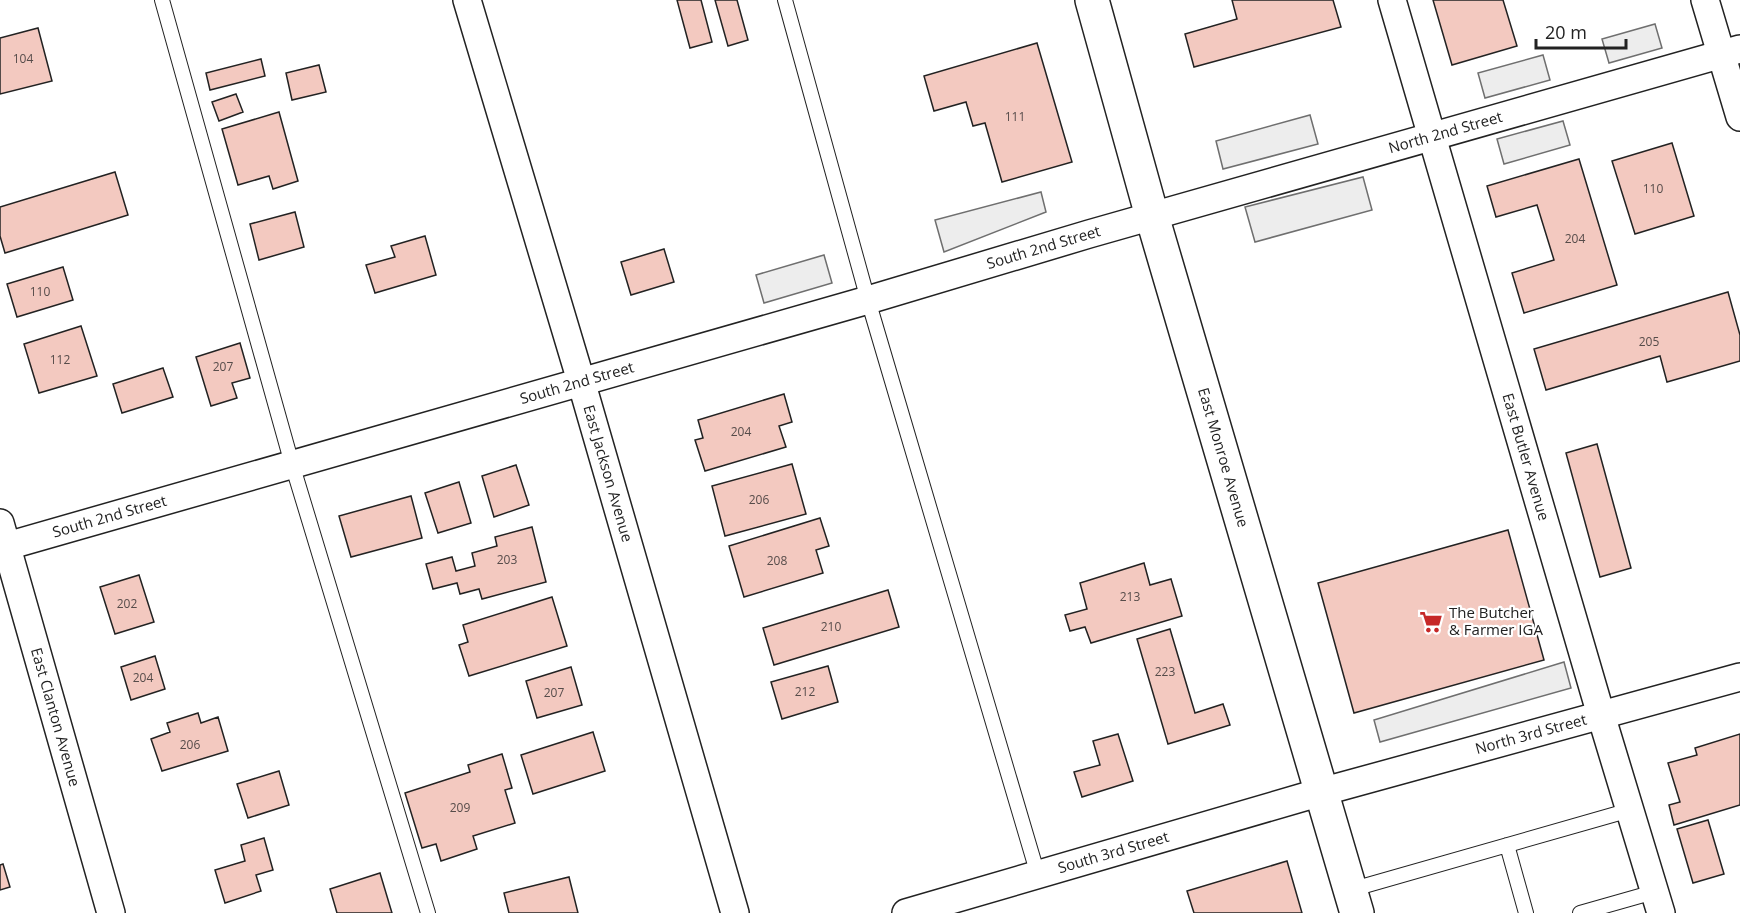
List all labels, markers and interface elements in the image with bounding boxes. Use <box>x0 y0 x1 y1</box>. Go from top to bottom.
scale bar <box>1536 12 1626 50</box>
text: 20 m <box>1545 20 1587 44</box>
house number: 104 <box>13 50 33 67</box>
street label: North 2nd Street <box>1386 106 1505 157</box>
house number: 111 <box>1005 108 1025 125</box>
house number: 110 <box>1643 180 1663 197</box>
street label: South 2nd Street <box>984 220 1103 273</box>
house number: 204 <box>1565 230 1585 247</box>
house number: 110 <box>30 283 50 300</box>
house number: 205 <box>1639 333 1659 350</box>
house number: 112 <box>50 351 70 368</box>
street label: South 2nd Street <box>517 356 636 408</box>
house number: 207 <box>213 358 233 375</box>
street label: East Monroe Avenue <box>1194 385 1254 530</box>
street label: East Butler Avenue <box>1498 390 1555 523</box>
street label: East Jackson Avenue <box>579 402 638 544</box>
house number: 204 <box>731 423 751 440</box>
street label: South 2nd Street <box>50 490 169 542</box>
house number: 206 <box>749 491 769 508</box>
house number: 203 <box>497 551 517 568</box>
house number: 208 <box>767 552 787 569</box>
house number: 213 <box>1120 588 1140 605</box>
house number: 202 <box>117 595 137 612</box>
place label: The Butcher & Farmer IGA <box>1449 602 1543 639</box>
supermarket icon: The Butcher & Farmer IGA <box>1418 609 1444 635</box>
house number: 210 <box>821 618 841 635</box>
street label: East Clanton Avenue <box>27 645 86 789</box>
house number: 223 <box>1155 663 1175 680</box>
house number: 204 <box>133 669 153 686</box>
house number: 212 <box>795 683 815 700</box>
house number: 207 <box>544 684 564 701</box>
street label: North 3rd Street <box>1473 709 1589 758</box>
house number: 206 <box>180 736 200 753</box>
house number: 209 <box>450 799 470 816</box>
street label: South 3rd Street <box>1055 826 1171 877</box>

